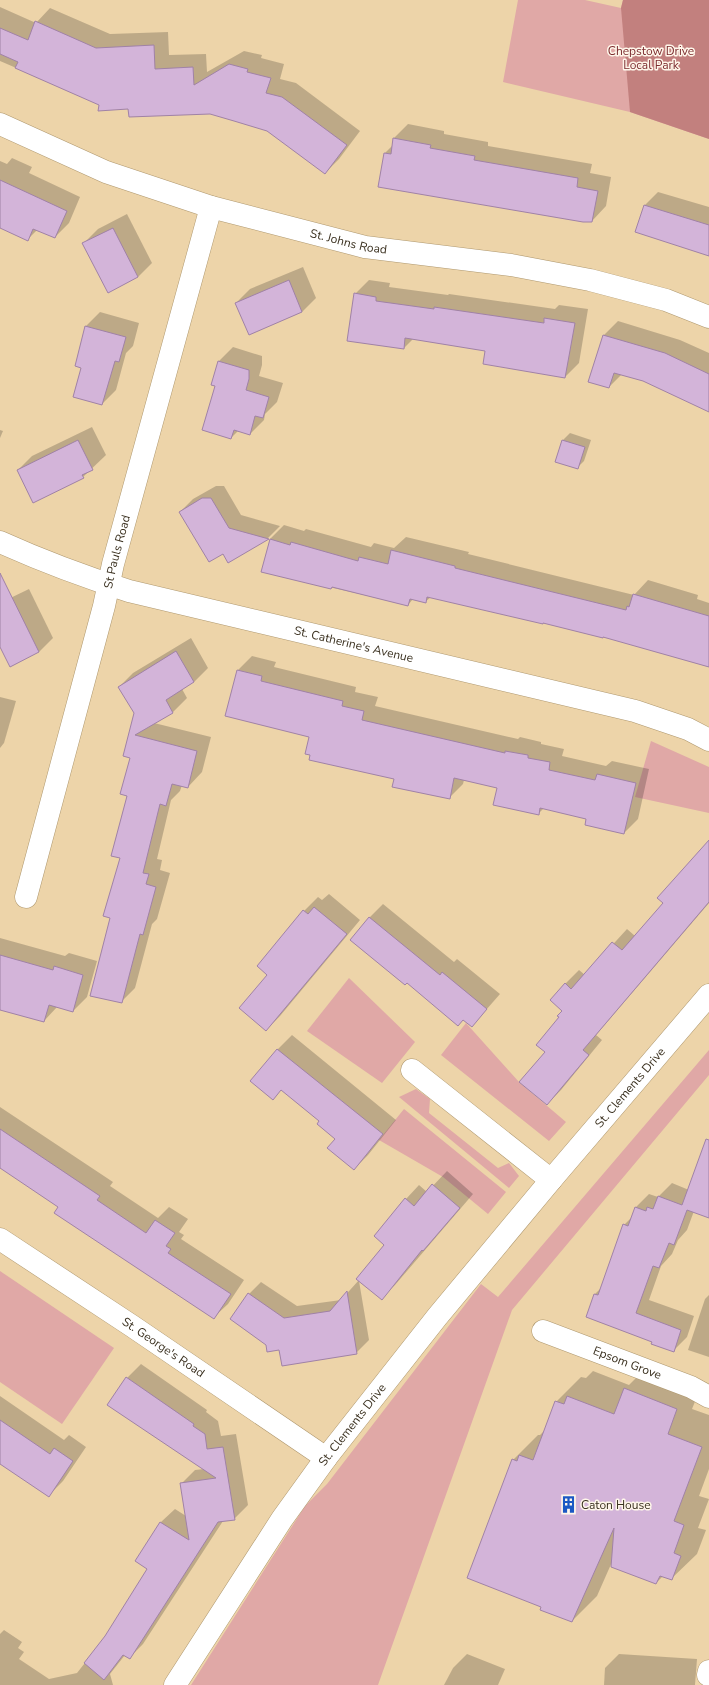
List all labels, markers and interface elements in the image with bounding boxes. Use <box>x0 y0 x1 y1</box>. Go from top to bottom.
park label: Chepstow Drive Local Park <box>608 43 694 73</box>
street label: St. Johns Road <box>308 225 388 258</box>
street label: St Pauls Road <box>100 513 134 590</box>
street label: St. Catherine's Avenue <box>293 622 415 666</box>
street label: St. Clements Drive <box>591 1044 669 1131</box>
street label: St. George's Road <box>119 1314 208 1381</box>
street label: Epsom Grove <box>591 1343 664 1383</box>
street label: St. Clements Drive <box>315 1380 390 1469</box>
building icon: Caton House <box>558 1495 578 1515</box>
place label: Caton House <box>581 1497 651 1513</box>

